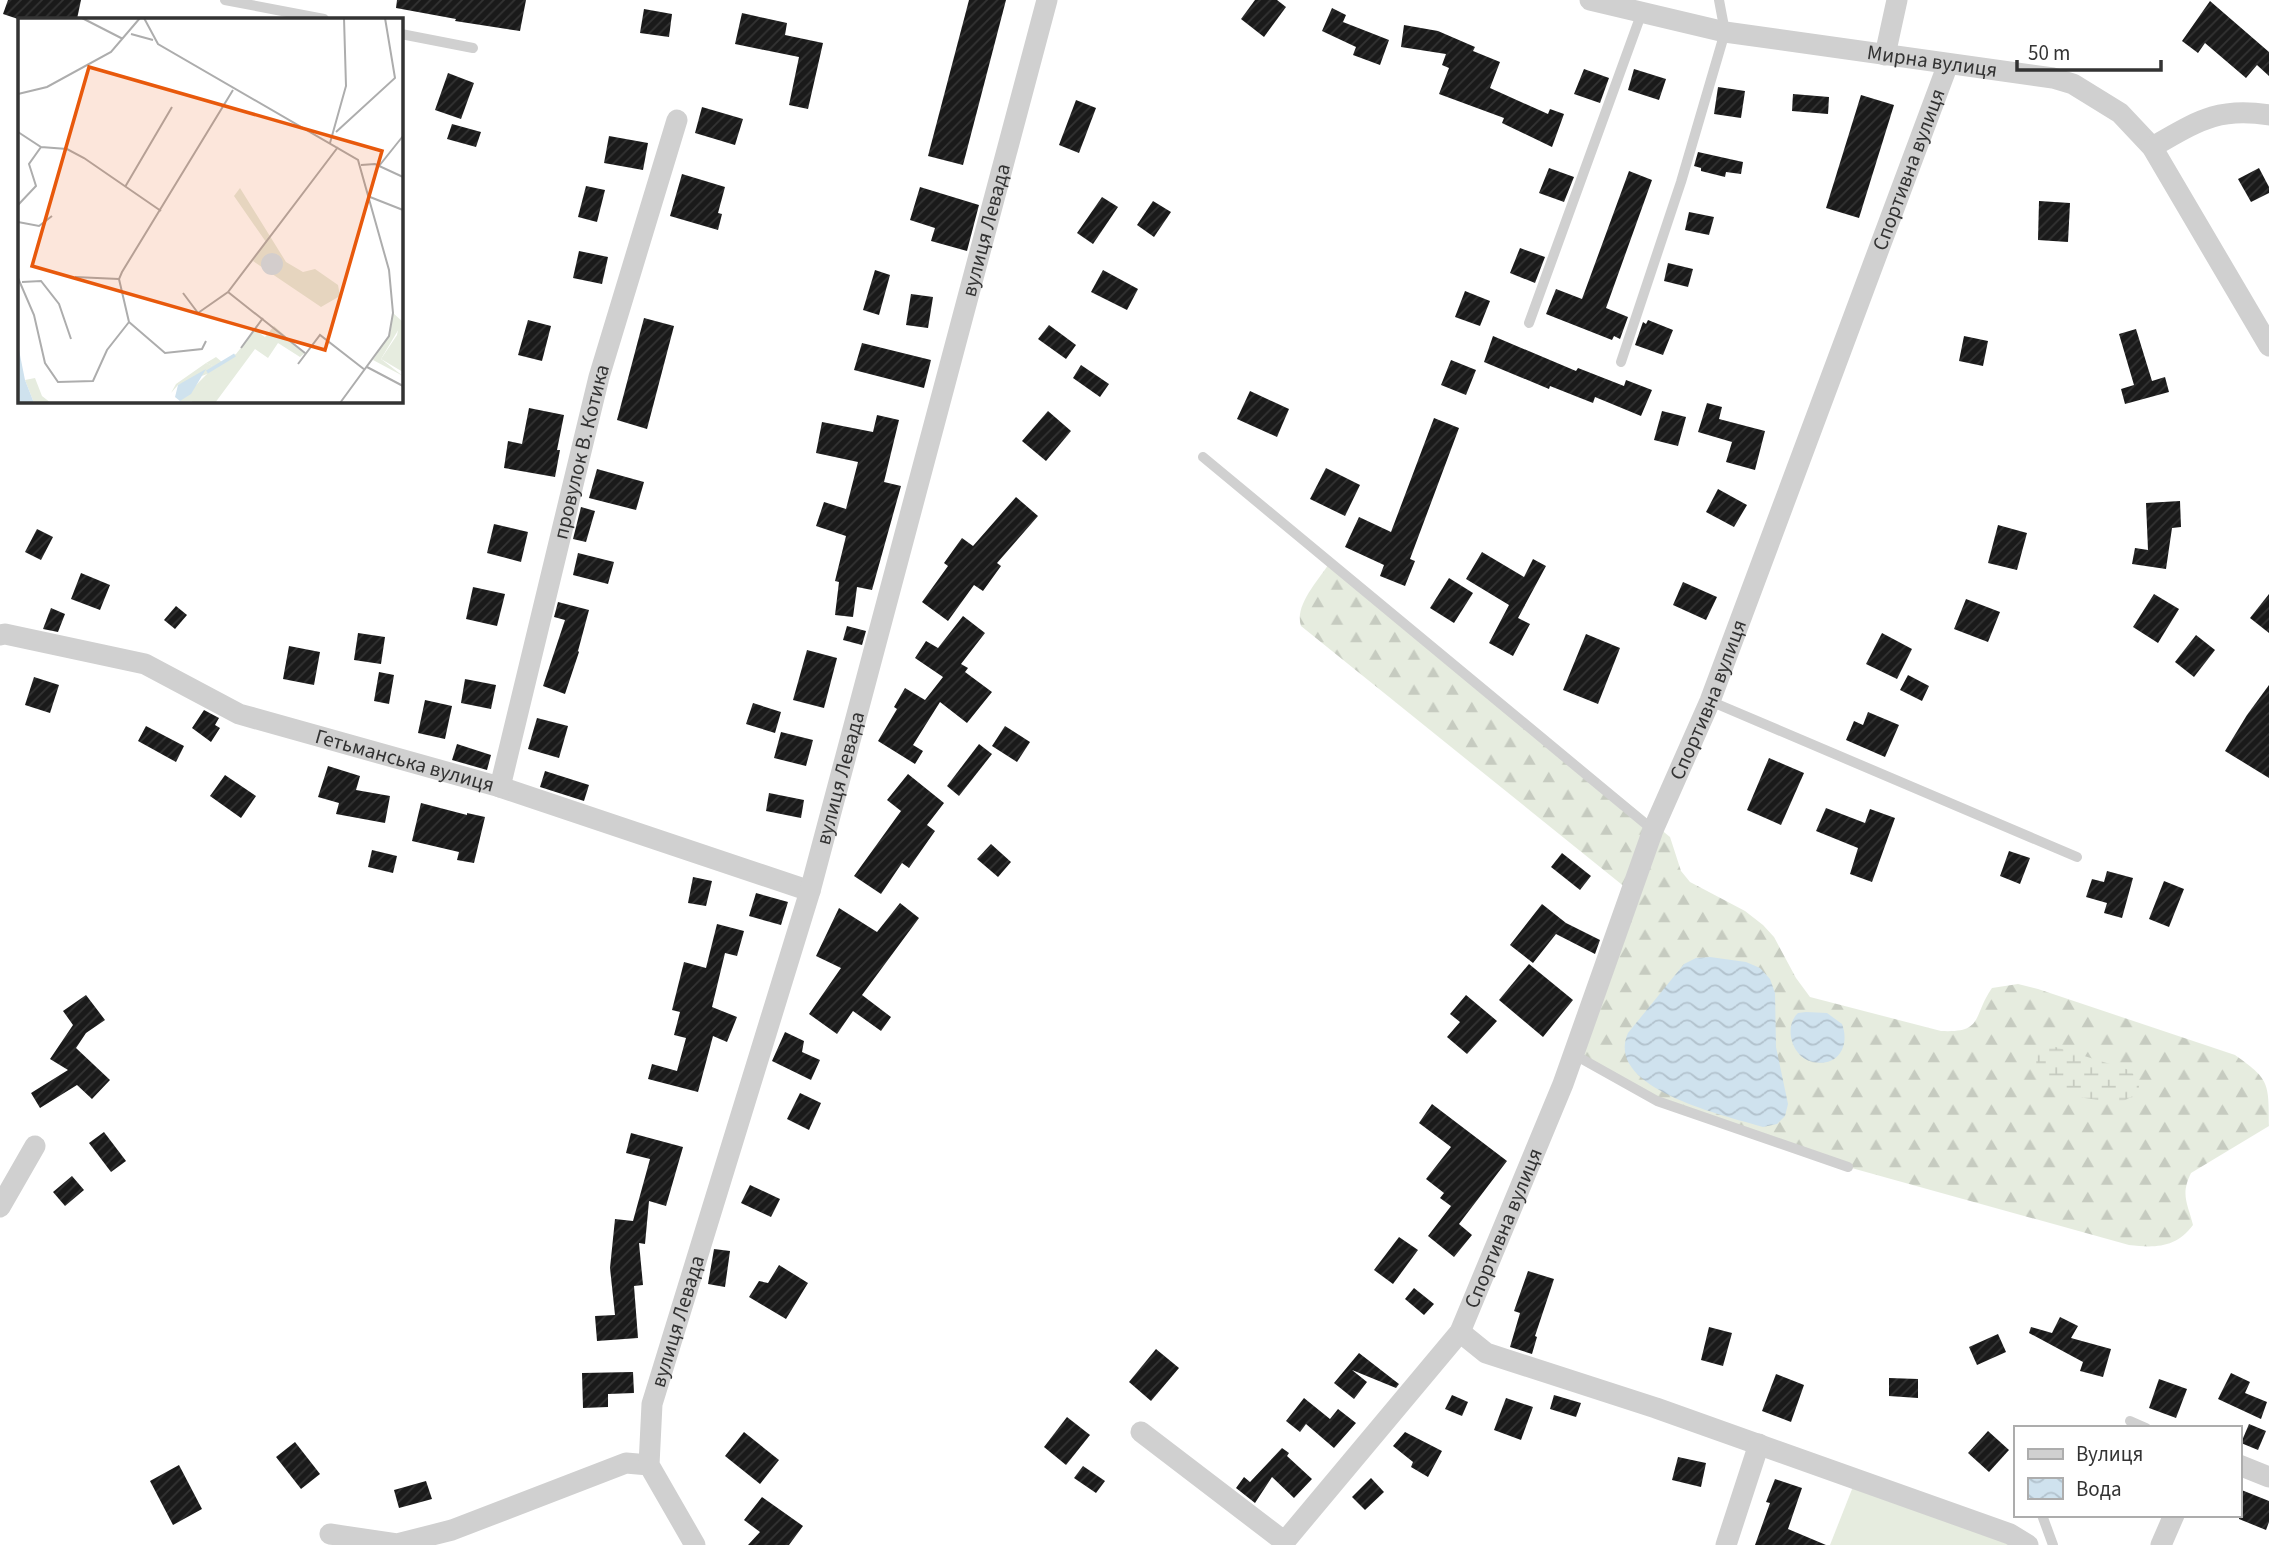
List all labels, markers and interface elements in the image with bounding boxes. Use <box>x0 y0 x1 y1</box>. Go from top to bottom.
inset map <box>18 18 402 402</box>
scale bar <box>2017 28 2160 72</box>
street label: Мирна вулиця <box>1865 37 1999 85</box>
text: 50 m <box>2028 38 2070 68</box>
street label: Спортивна вулиця <box>1865 84 1953 255</box>
street label: вулиця Левада <box>954 160 1018 300</box>
street label: провулок В. Котика <box>545 360 617 542</box>
street label: Спортивна вулиця <box>1662 615 1754 785</box>
street label: вулиця Левада <box>808 708 872 848</box>
street label: Гетьманська вулиця <box>312 721 498 800</box>
street label: Спортивна вулиця <box>1457 1143 1550 1313</box>
street label: вулиця Левада <box>643 1251 712 1391</box>
legend <box>2014 1426 2241 1517</box>
text: Вулиця <box>2076 1439 2143 1469</box>
text: Вода <box>2076 1474 2122 1504</box>

